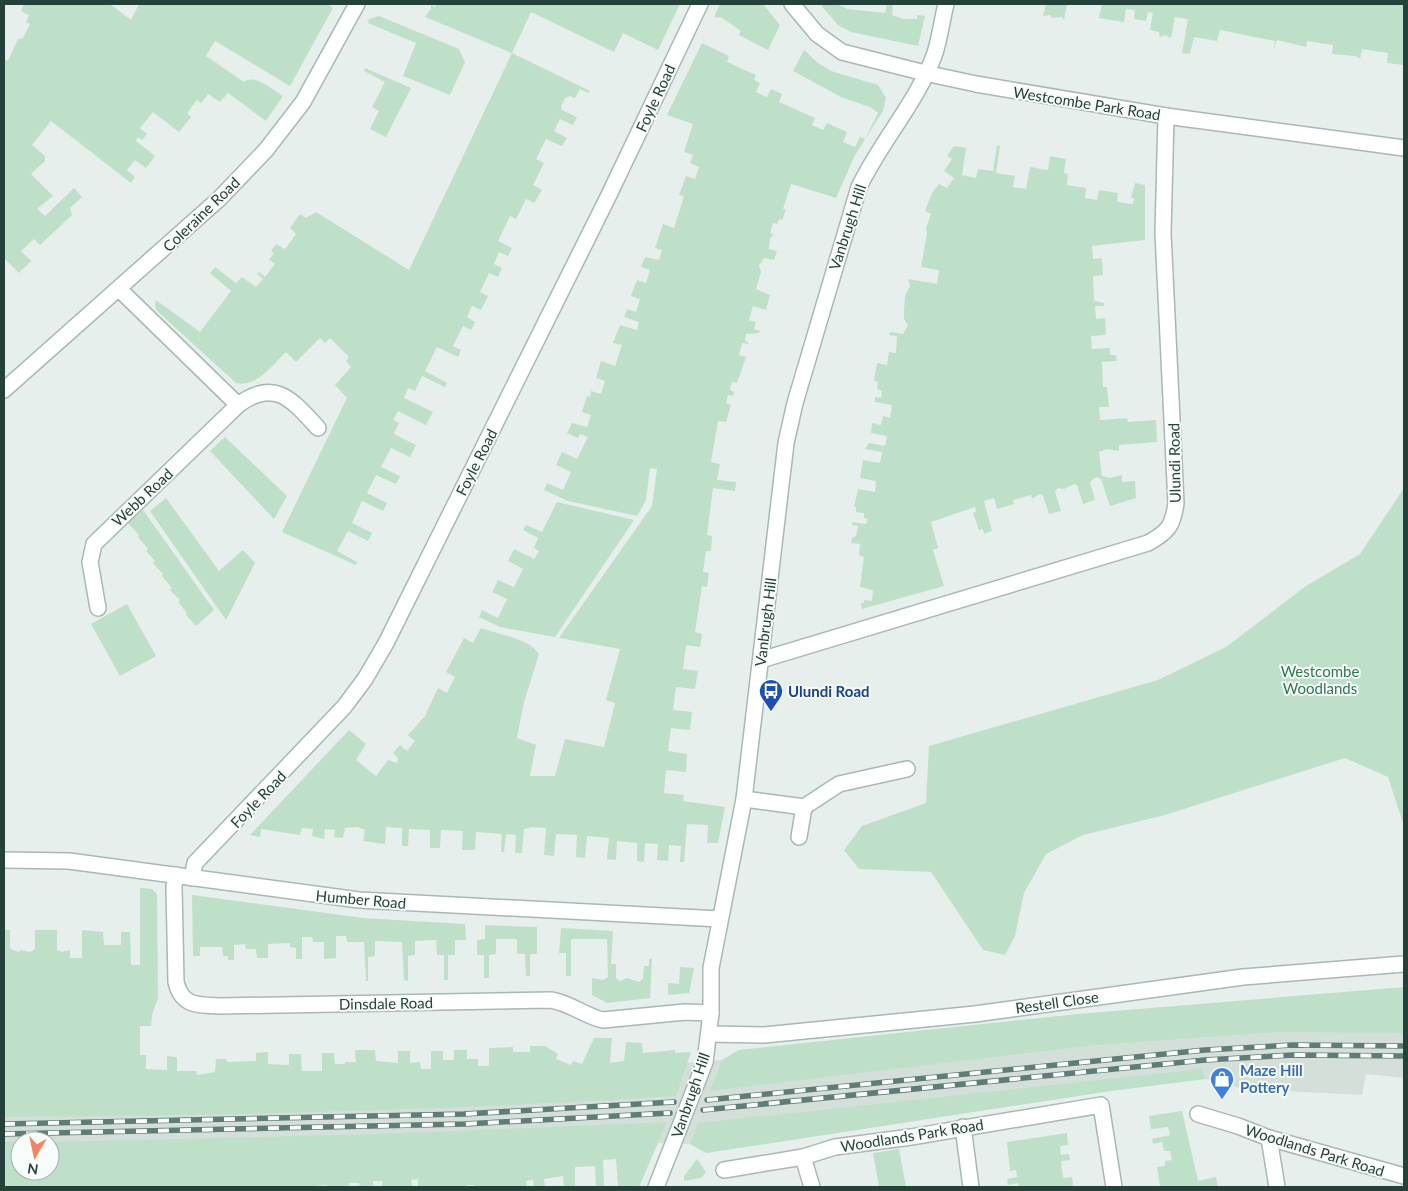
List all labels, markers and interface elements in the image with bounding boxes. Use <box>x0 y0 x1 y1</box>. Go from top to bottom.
street label: Foyle Road <box>632 61 678 135</box>
street label: Westcombe Park Road <box>1012 82 1162 124</box>
street label: Coleraine Road <box>159 173 243 255</box>
street label: Vanbrugh Hill <box>825 182 869 272</box>
street label: Ulundi Road <box>1164 423 1184 503</box>
street label: Foyle Road <box>452 426 500 498</box>
street label: Webb Road <box>108 464 176 530</box>
street label: Vanbrugh Hill <box>751 577 779 667</box>
park label: Westcombe Woodlands <box>1281 662 1359 697</box>
bus stop icon: Ulundi Road <box>758 678 784 712</box>
place label: Ulundi Road <box>788 682 870 700</box>
street label: Foyle Road <box>226 767 290 831</box>
street label: Humber Road <box>315 886 407 912</box>
street label: Restell Close <box>1014 987 1100 1017</box>
street label: Dinsdale Road <box>339 993 433 1013</box>
street label: Vanbrugh Hill <box>667 1050 713 1140</box>
place label: Maze Hill Pottery <box>1240 1061 1303 1096</box>
shop icon: Maze Hill Pottery <box>1209 1066 1235 1100</box>
street label: Woodlands Park Road <box>839 1115 985 1155</box>
street label: Woodlands Park Road <box>1243 1120 1387 1180</box>
north arrow <box>10 1131 60 1181</box>
text: N <box>26 1160 40 1179</box>

